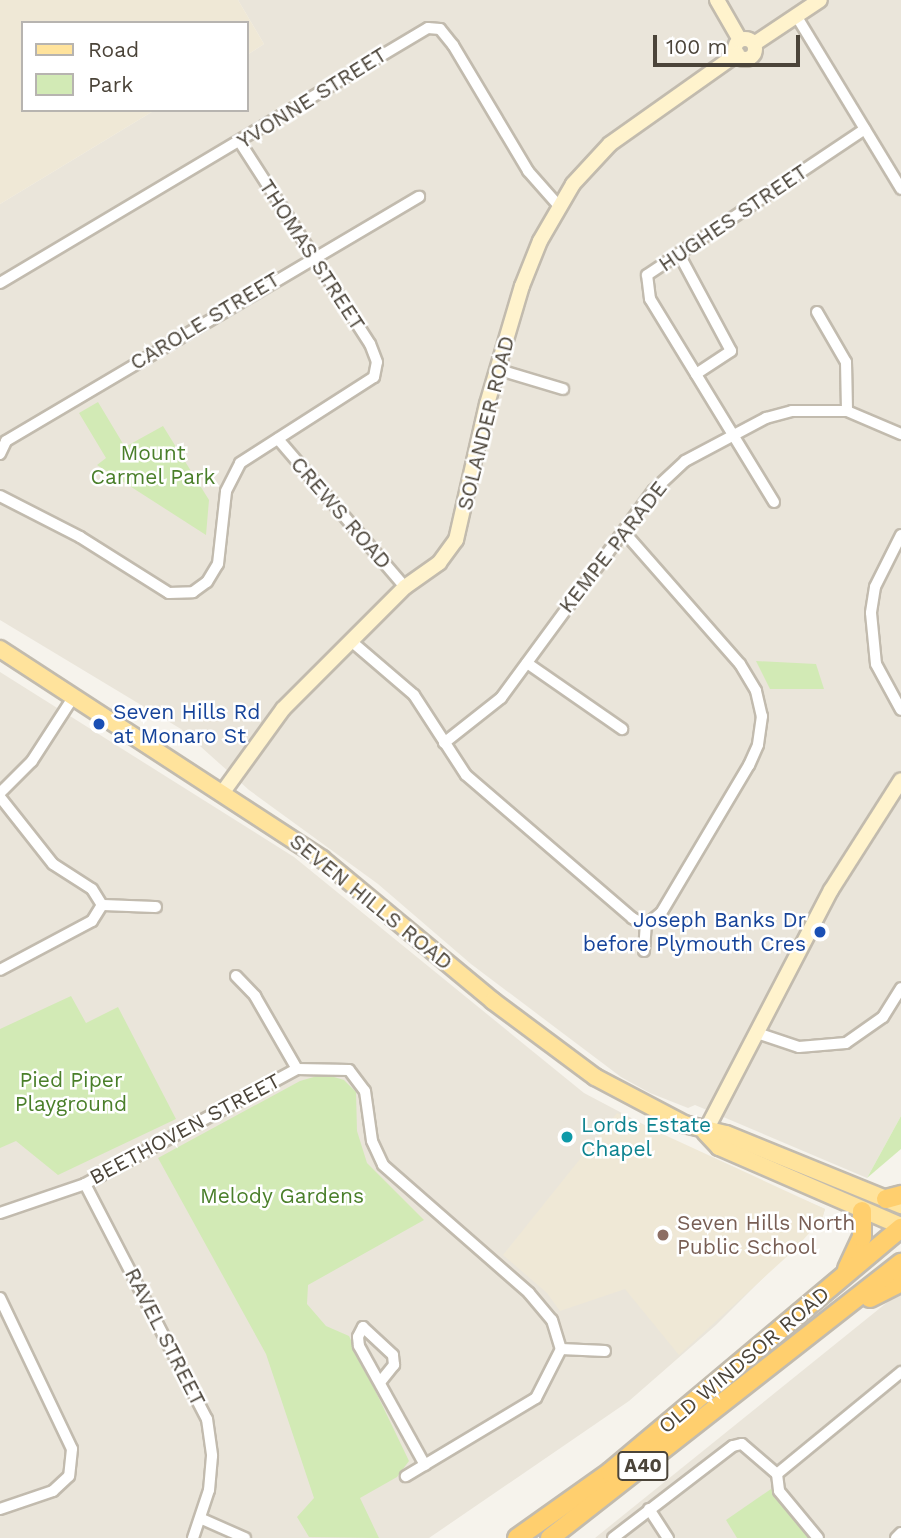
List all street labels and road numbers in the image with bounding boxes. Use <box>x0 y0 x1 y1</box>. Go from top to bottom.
street label: YVONNE STREET <box>233 42 391 154</box>
street label: HUGHES STREET <box>654 159 812 277</box>
street label: THOMAS STREET <box>254 175 370 335</box>
street label: CAROLE STREET <box>126 266 284 376</box>
street label: SOLANDER ROAD <box>452 333 520 513</box>
street label: CREWS ROAD <box>285 452 397 574</box>
street label: KEMPE PARADE <box>554 476 672 618</box>
street label: SEVEN HILLS ROAD <box>285 829 457 975</box>
street label: BEETHOVEN STREET <box>85 1068 285 1190</box>
street label: RAVEL STREET <box>119 1263 211 1411</box>
street label: OLD WINDSOR ROAD <box>653 1281 835 1439</box>
road number: A40 <box>617 1450 669 1482</box>

